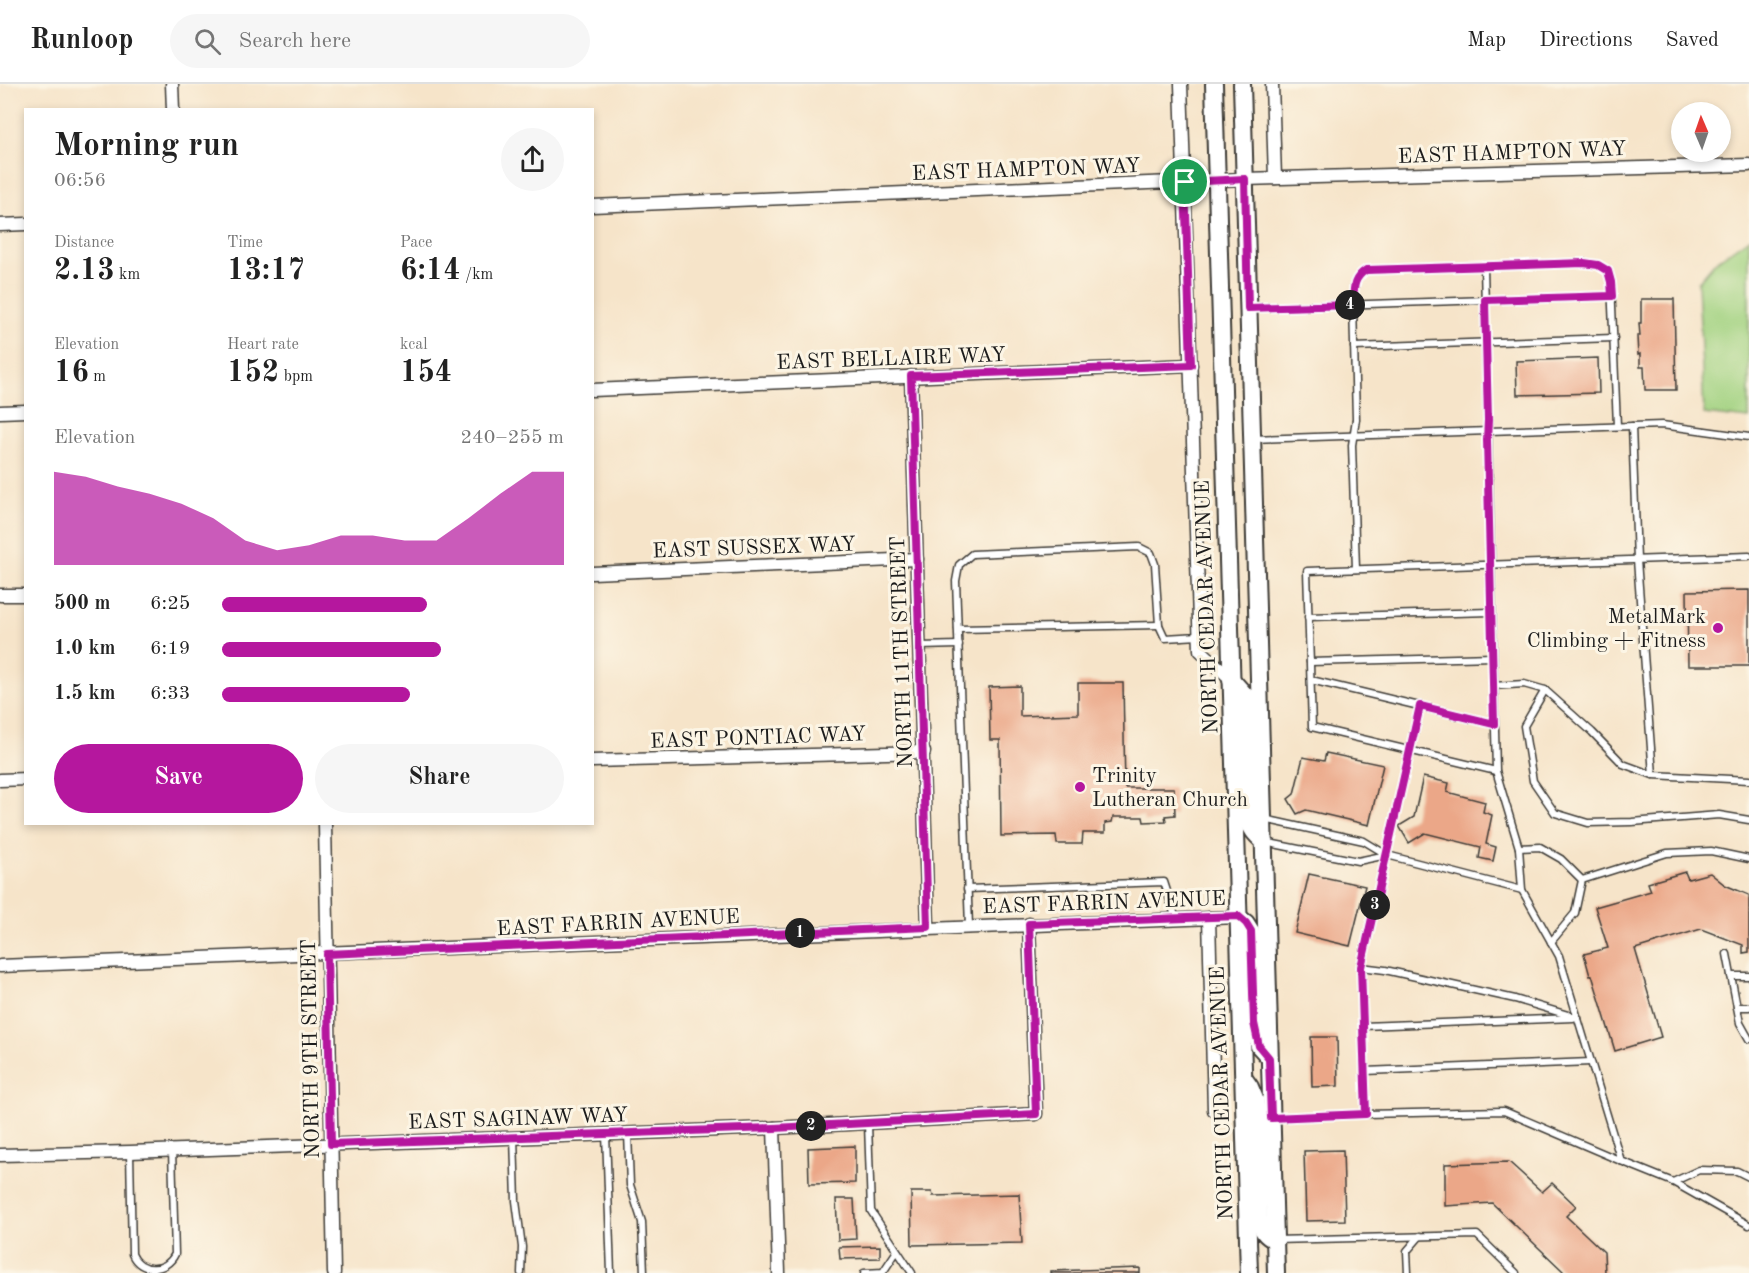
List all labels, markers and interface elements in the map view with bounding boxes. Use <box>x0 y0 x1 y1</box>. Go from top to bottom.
search box <box>170 14 590 68</box>
icon: search <box>191 25 224 58</box>
text: Runloop <box>30 27 134 55</box>
text: Search here <box>239 30 351 52</box>
text: Map <box>1467 30 1506 51</box>
text: Directions <box>1539 30 1633 51</box>
text: Saved <box>1666 30 1719 51</box>
north arrow <box>1671 102 1731 162</box>
map controls <box>1671 102 1731 162</box>
button: share <box>501 128 564 191</box>
text: Morning run <box>54 130 239 163</box>
street label: EAST HAMPTON WAY <box>1397 139 1627 168</box>
street label: EAST HAMPTON WAY <box>911 156 1141 185</box>
pin <box>1159 156 1210 207</box>
icon: arrive <box>1168 165 1201 198</box>
text: 06:56 <box>54 171 106 191</box>
text: Distance <box>54 235 114 251</box>
text: Time <box>227 235 263 251</box>
text: Pace <box>400 235 432 251</box>
text: 2.13 <box>54 256 115 286</box>
text: 13:17 <box>227 256 305 286</box>
text: 6:14 <box>400 256 461 286</box>
text: km <box>115 267 140 283</box>
text: /km <box>461 267 493 283</box>
pin: 4 <box>1335 290 1365 320</box>
text: 4 <box>1345 297 1355 313</box>
text: Elevation <box>54 337 119 353</box>
text: Heart rate <box>227 337 299 353</box>
text: kcal <box>400 337 428 353</box>
street label: EAST BELLAIRE WAY <box>776 345 1006 374</box>
text: 16 <box>54 358 89 388</box>
text: 152 <box>227 358 279 388</box>
text: 154 <box>400 358 452 388</box>
text: m <box>89 369 106 385</box>
text: bpm <box>279 369 313 385</box>
text: Elevation <box>54 428 135 448</box>
text: 240–255 m <box>461 428 564 448</box>
street label: NORTH CEDAR AVENUE <box>1193 480 1222 734</box>
street label: EAST SUSSEX WAY <box>652 534 856 563</box>
street label: NORTH 11TH STREET <box>888 536 917 768</box>
text: 500 m <box>54 594 110 614</box>
text: 6:25 <box>150 594 190 614</box>
place label: MetalMark Climbing + Fitness <box>1527 607 1706 652</box>
marker: MetalMark Climbing + Fitness <box>1711 621 1725 635</box>
text: 1.0 km <box>54 639 116 659</box>
text: 6:19 <box>150 639 190 659</box>
text: 1.5 km <box>54 684 116 704</box>
text: 6:33 <box>150 684 190 704</box>
street label: EAST PONTIAC WAY <box>650 724 866 753</box>
button: Save <box>54 744 303 813</box>
button: Share <box>315 744 564 813</box>
place label: Trinity Lutheran Church <box>1092 766 1248 811</box>
marker: Trinity Lutheran Church <box>1073 780 1087 794</box>
street label: EAST FARRIN AVENUE <box>982 889 1226 918</box>
pin: 3 <box>1360 890 1390 920</box>
text: 3 <box>1370 897 1380 913</box>
street label: EAST FARRIN AVENUE <box>496 907 740 940</box>
pin: 1 <box>785 918 815 948</box>
text: 1 <box>795 925 805 941</box>
street label: NORTH 9TH STREET <box>299 939 324 1159</box>
street label: NORTH CEDAR AVENUE <box>1208 966 1237 1220</box>
street label: EAST SAGINAW WAY <box>408 1105 628 1134</box>
pin: 2 <box>796 1111 826 1141</box>
text: 2 <box>806 1118 816 1134</box>

